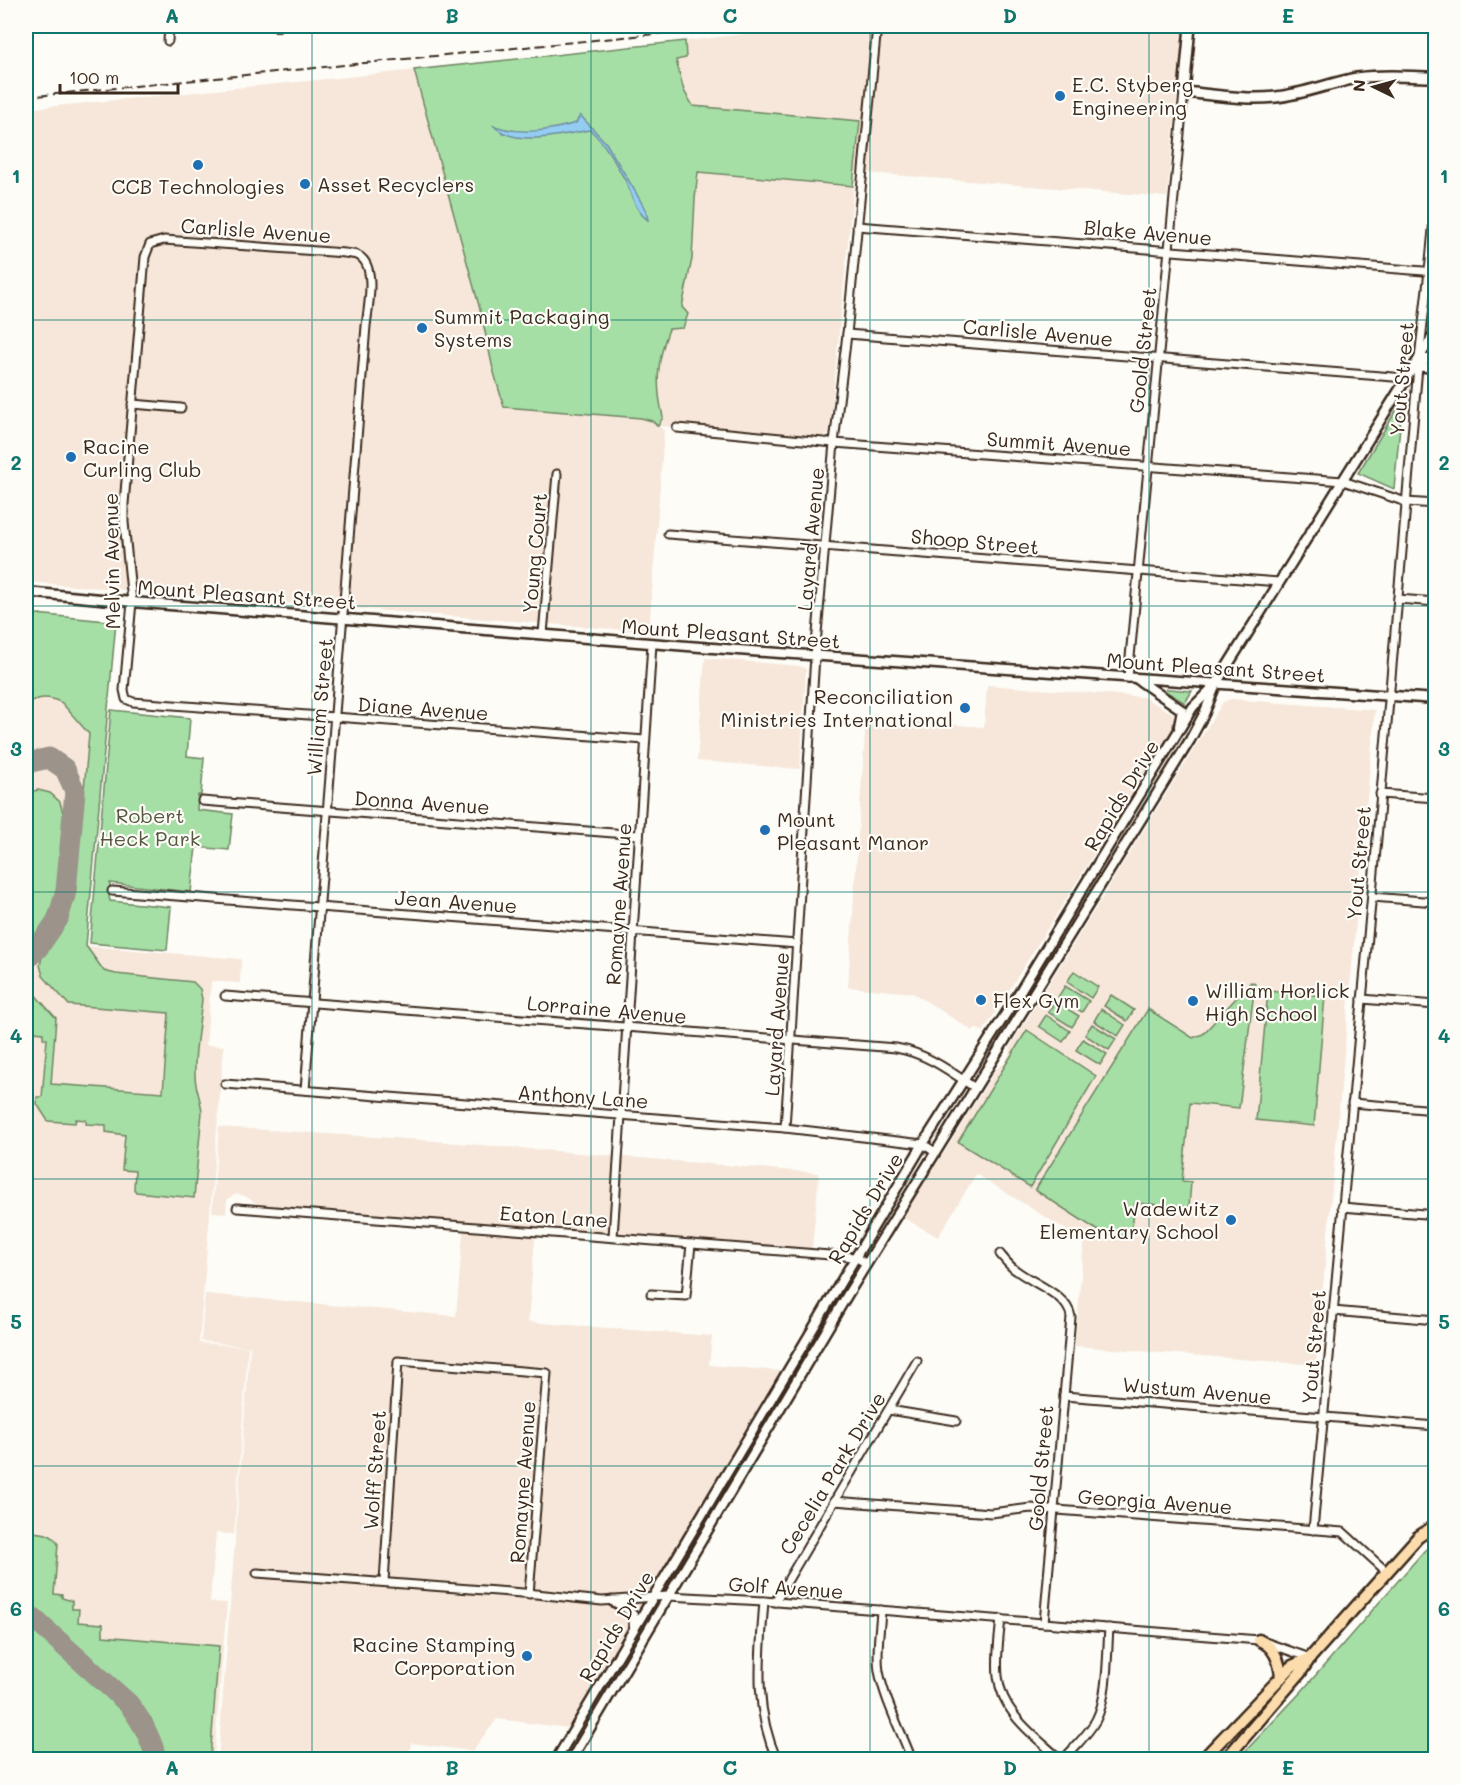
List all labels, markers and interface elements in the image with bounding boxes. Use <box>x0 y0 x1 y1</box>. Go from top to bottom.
text: A <box>165 2 179 28</box>
text: B <box>445 2 459 28</box>
text: C <box>723 2 738 28</box>
text: D <box>1003 2 1017 28</box>
text: E <box>1282 2 1294 28</box>
scale bar <box>60 57 178 95</box>
north arrow <box>1344 57 1404 117</box>
text: 100 m <box>69 65 119 89</box>
place label: E.C. Styberg Engineering <box>1072 71 1193 120</box>
text: N <box>1348 79 1370 93</box>
marker: E.C. Styberg Engineering <box>1053 89 1067 103</box>
marker: CCB Technologies <box>191 158 205 172</box>
text: 1 <box>12 162 20 188</box>
text: 1 <box>1440 162 1448 188</box>
place label: Asset Recyclers <box>317 171 474 197</box>
place label: CCB Technologies <box>111 173 285 199</box>
marker: Asset Recyclers <box>298 177 312 191</box>
street label: Carlisle Avenue <box>180 212 332 248</box>
street label: Blake Avenue <box>1083 213 1213 251</box>
street label: Goold Street <box>1122 286 1162 414</box>
place label: Summit Packaging Systems <box>434 303 609 352</box>
street label: Carlisle Avenue <box>962 312 1114 352</box>
marker: Summit Packaging Systems <box>415 321 429 335</box>
street label: Yout Street <box>1383 321 1419 437</box>
street label: Summit Avenue <box>986 425 1132 461</box>
place label: Racine Curling Club <box>83 433 201 482</box>
text: 2 <box>10 449 22 475</box>
text: 2 <box>1438 449 1450 475</box>
marker: Racine Curling Club <box>64 450 78 464</box>
street label: Layard Avenue <box>791 466 829 612</box>
street label: Melvin Avenue <box>97 492 125 630</box>
street label: Young Court <box>516 492 552 614</box>
street label: Shoop Street <box>910 522 1040 560</box>
street label: Mount Pleasant Street <box>137 573 357 615</box>
street label: Mount Pleasant Street <box>621 612 841 654</box>
street label: William Street <box>300 637 338 777</box>
street label: Mount Pleasant Street <box>1106 646 1326 688</box>
place label: Reconciliation Ministries International <box>721 683 953 732</box>
street label: Diane Avenue <box>357 690 489 726</box>
marker: Reconciliation Ministries International <box>958 701 972 715</box>
text: 3 <box>10 735 22 761</box>
street label: Rapids Drive <box>1078 735 1164 855</box>
text: 3 <box>1438 735 1450 761</box>
street label: Donna Avenue <box>353 784 491 820</box>
park label: Robert Heck Park <box>100 802 200 851</box>
street label: Yout Street <box>1340 805 1376 921</box>
place label: Mount Pleasant Manor <box>777 806 929 855</box>
street label: Romayne Avenue <box>599 822 637 986</box>
marker: Mount Pleasant Manor <box>758 823 772 837</box>
street label: Jean Avenue <box>394 884 518 918</box>
street label: Layard Avenue <box>758 951 794 1097</box>
place label: William Horlick High School <box>1205 977 1349 1026</box>
place label: Flex Gym <box>993 987 1079 1013</box>
street label: Lorraine Avenue <box>526 989 688 1029</box>
marker: Flex Gym <box>974 993 988 1007</box>
marker: William Horlick High School <box>1186 994 1200 1008</box>
text: 4 <box>10 1022 23 1048</box>
text: 4 <box>1438 1022 1451 1048</box>
street label: Anthony Lane <box>517 1078 649 1114</box>
street label: Rapids Drive <box>822 1148 908 1268</box>
place label: Wadewitz Elementary School <box>1040 1195 1219 1244</box>
street label: Eaton Lane <box>499 1199 609 1233</box>
marker: Wadewitz Elementary School <box>1224 1213 1238 1227</box>
street label: Yout Street <box>1295 1289 1331 1405</box>
text: 5 <box>10 1308 22 1334</box>
text: 5 <box>1438 1308 1450 1334</box>
street label: Wustum Avenue <box>1121 1371 1273 1409</box>
street label: Cecelia Park Drive <box>773 1387 891 1559</box>
street label: Romayne Avenue <box>503 1400 541 1564</box>
street label: Goold Street <box>1022 1404 1058 1532</box>
street label: Wolff Street <box>357 1409 391 1531</box>
street label: Georgia Avenue <box>1077 1483 1233 1519</box>
street label: Rapids Drive <box>573 1566 659 1686</box>
street label: Golf Avenue <box>728 1570 844 1604</box>
text: 6 <box>10 1595 22 1621</box>
text: 6 <box>1438 1595 1450 1621</box>
place label: Racine Stamping Corporation <box>352 1631 515 1680</box>
marker: Racine Stamping Corporation <box>520 1649 534 1663</box>
text: A <box>165 1754 179 1780</box>
text: B <box>445 1754 459 1780</box>
text: C <box>723 1754 738 1780</box>
text: D <box>1003 1754 1017 1780</box>
text: E <box>1282 1754 1294 1780</box>

